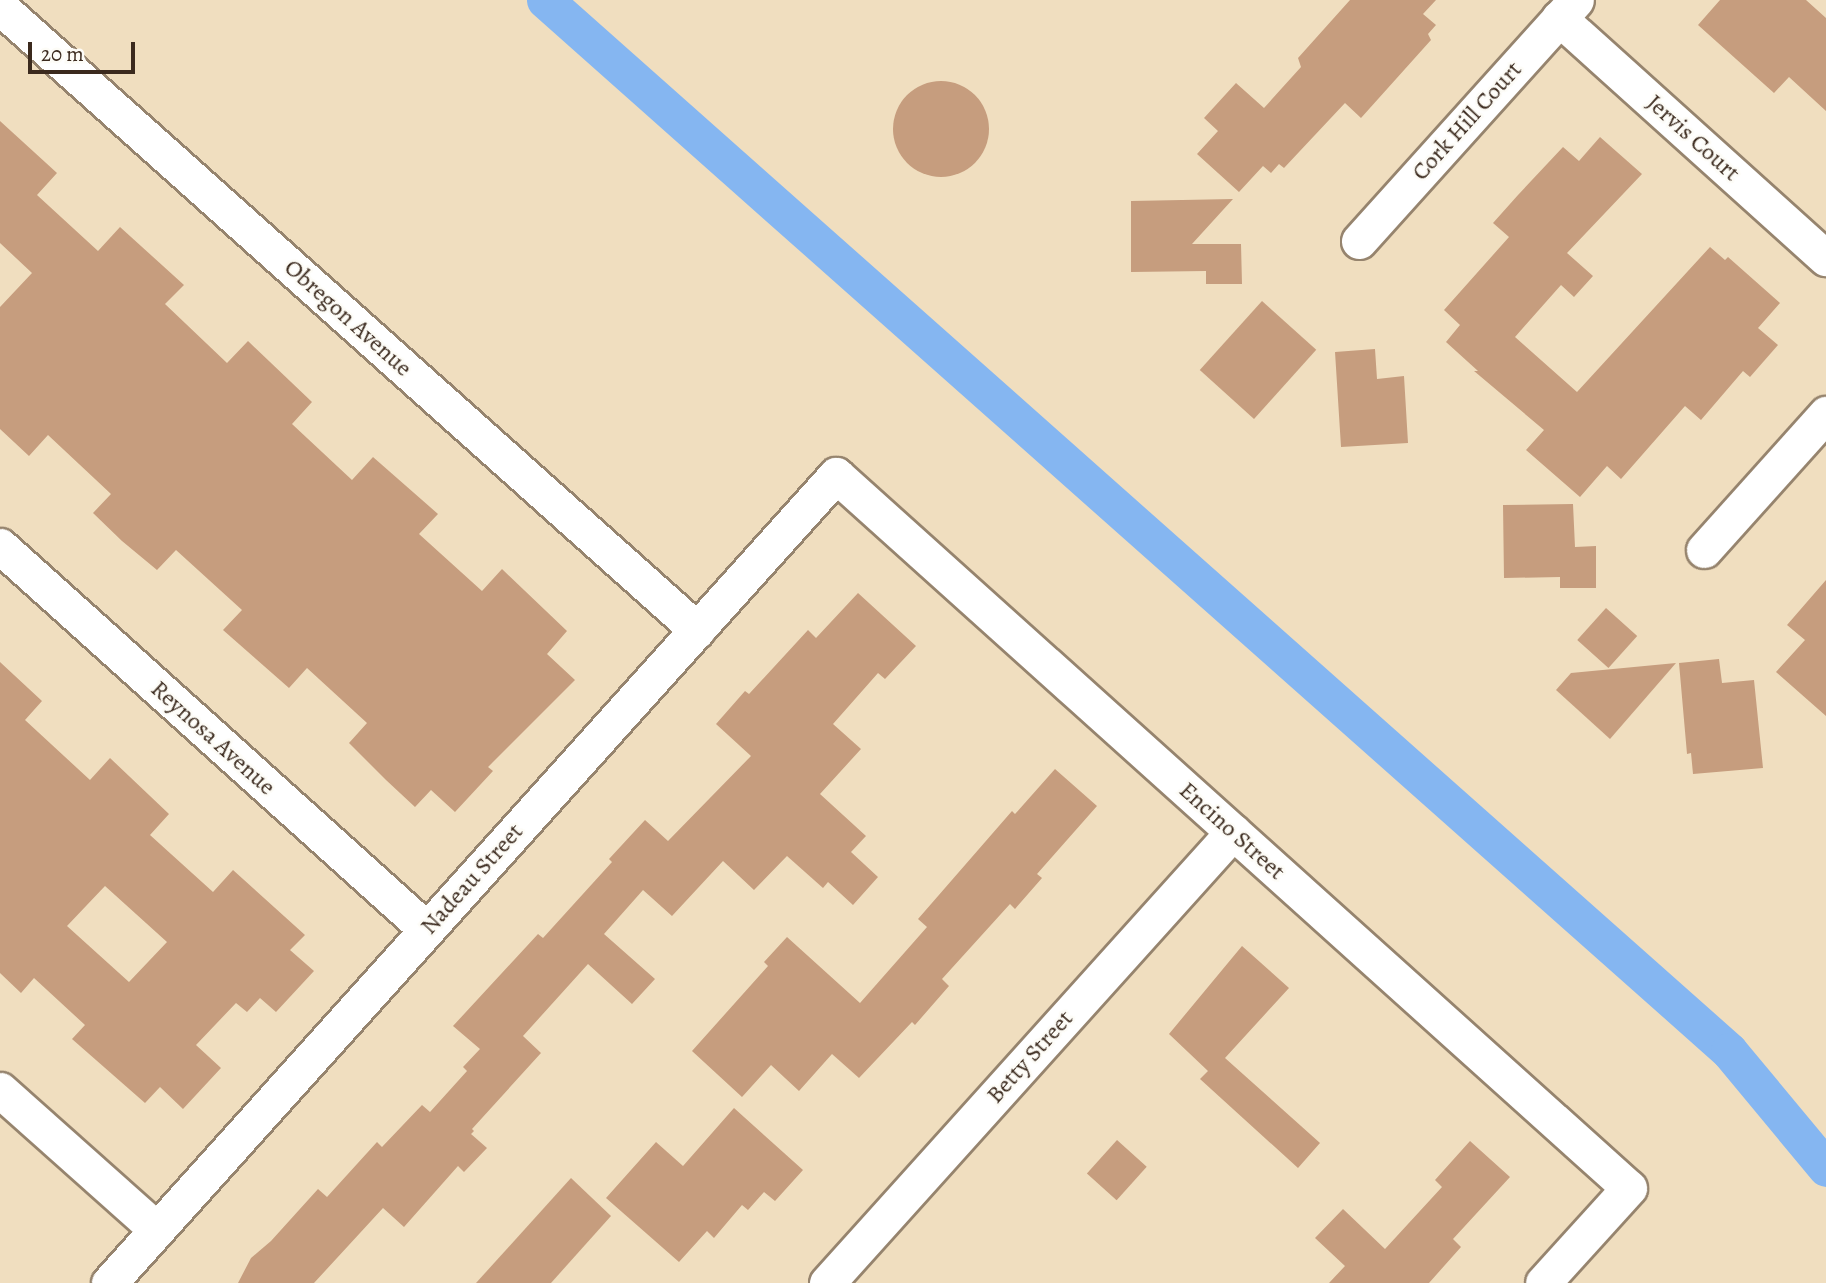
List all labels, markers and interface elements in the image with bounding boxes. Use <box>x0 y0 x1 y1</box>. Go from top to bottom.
scale bar <box>32 28 138 72</box>
text: 20 m <box>41 40 84 68</box>
street label: Cork Hill Court <box>1406 56 1528 186</box>
street label: Jervis Court <box>1640 89 1746 187</box>
street label: Obregon Avenue <box>278 253 418 383</box>
street label: Reynosa Avenue <box>145 675 281 801</box>
street label: Encino Street <box>1173 776 1291 886</box>
street label: Nadeau Street <box>415 818 529 940</box>
street label: Betty Street <box>981 1005 1079 1109</box>

